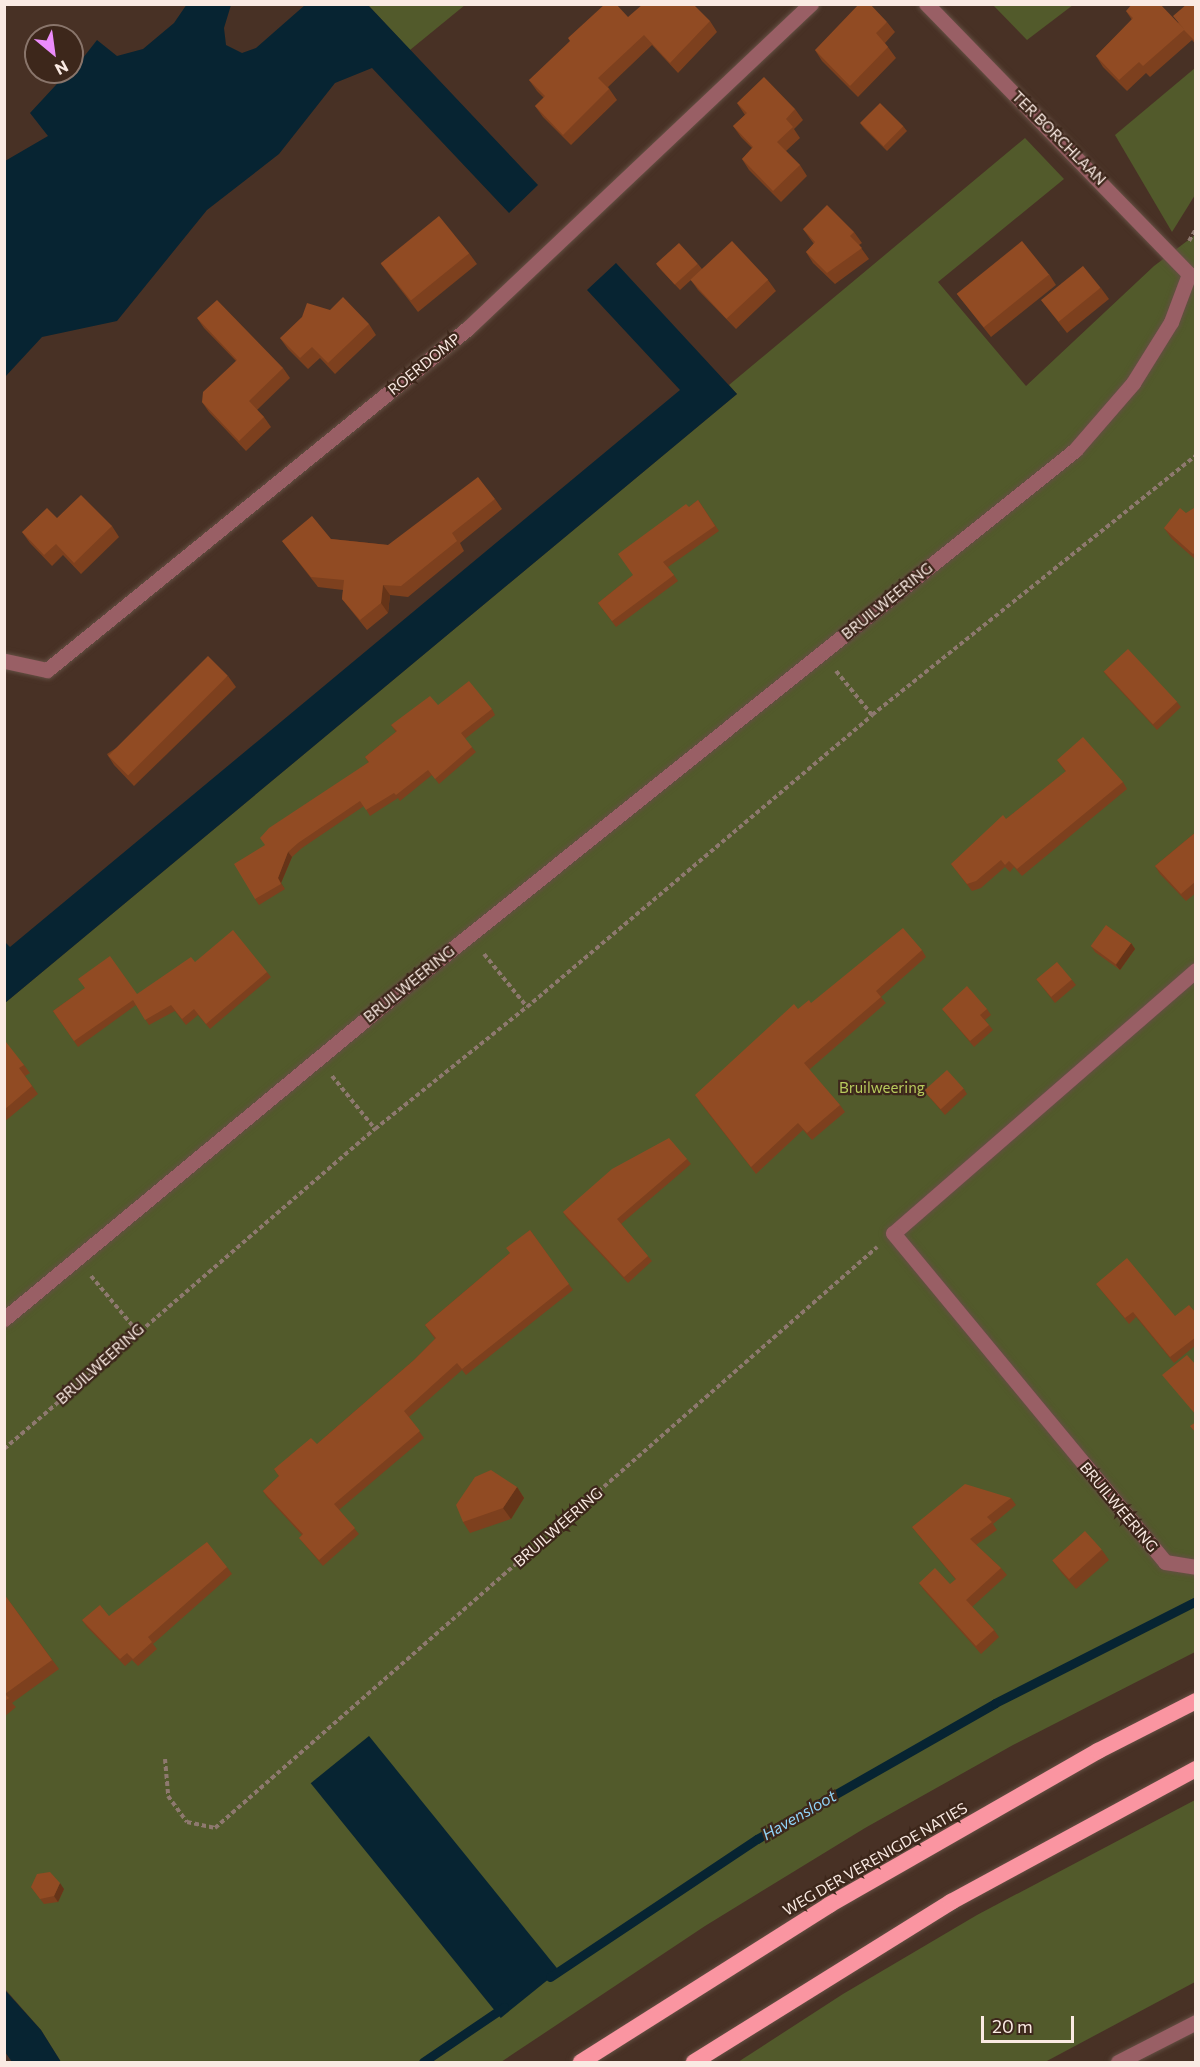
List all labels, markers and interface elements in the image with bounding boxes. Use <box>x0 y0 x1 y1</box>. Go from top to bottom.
north arrow <box>24 24 84 84</box>
text: N <box>52 57 72 80</box>
street label: TER BORCHLAAN <box>1008 87 1110 189</box>
street label: ROERDOMP <box>384 329 464 399</box>
street label: BRUILWEERING <box>838 559 936 643</box>
street label: BRUILWEERING <box>360 942 458 1026</box>
park label: Bruilweering <box>839 1079 925 1097</box>
street label: BRUILWEERING <box>53 1320 147 1408</box>
street label: BRUILWEERING <box>1076 1458 1162 1556</box>
street label: BRUILWEERING <box>510 1484 606 1570</box>
water label: Havensloot <box>759 1786 839 1844</box>
street label: WEG DER VERENIGDE NATIES <box>779 1799 971 1919</box>
scale bar <box>984 2004 1077 2042</box>
text: 20 m <box>992 2015 1033 2037</box>

